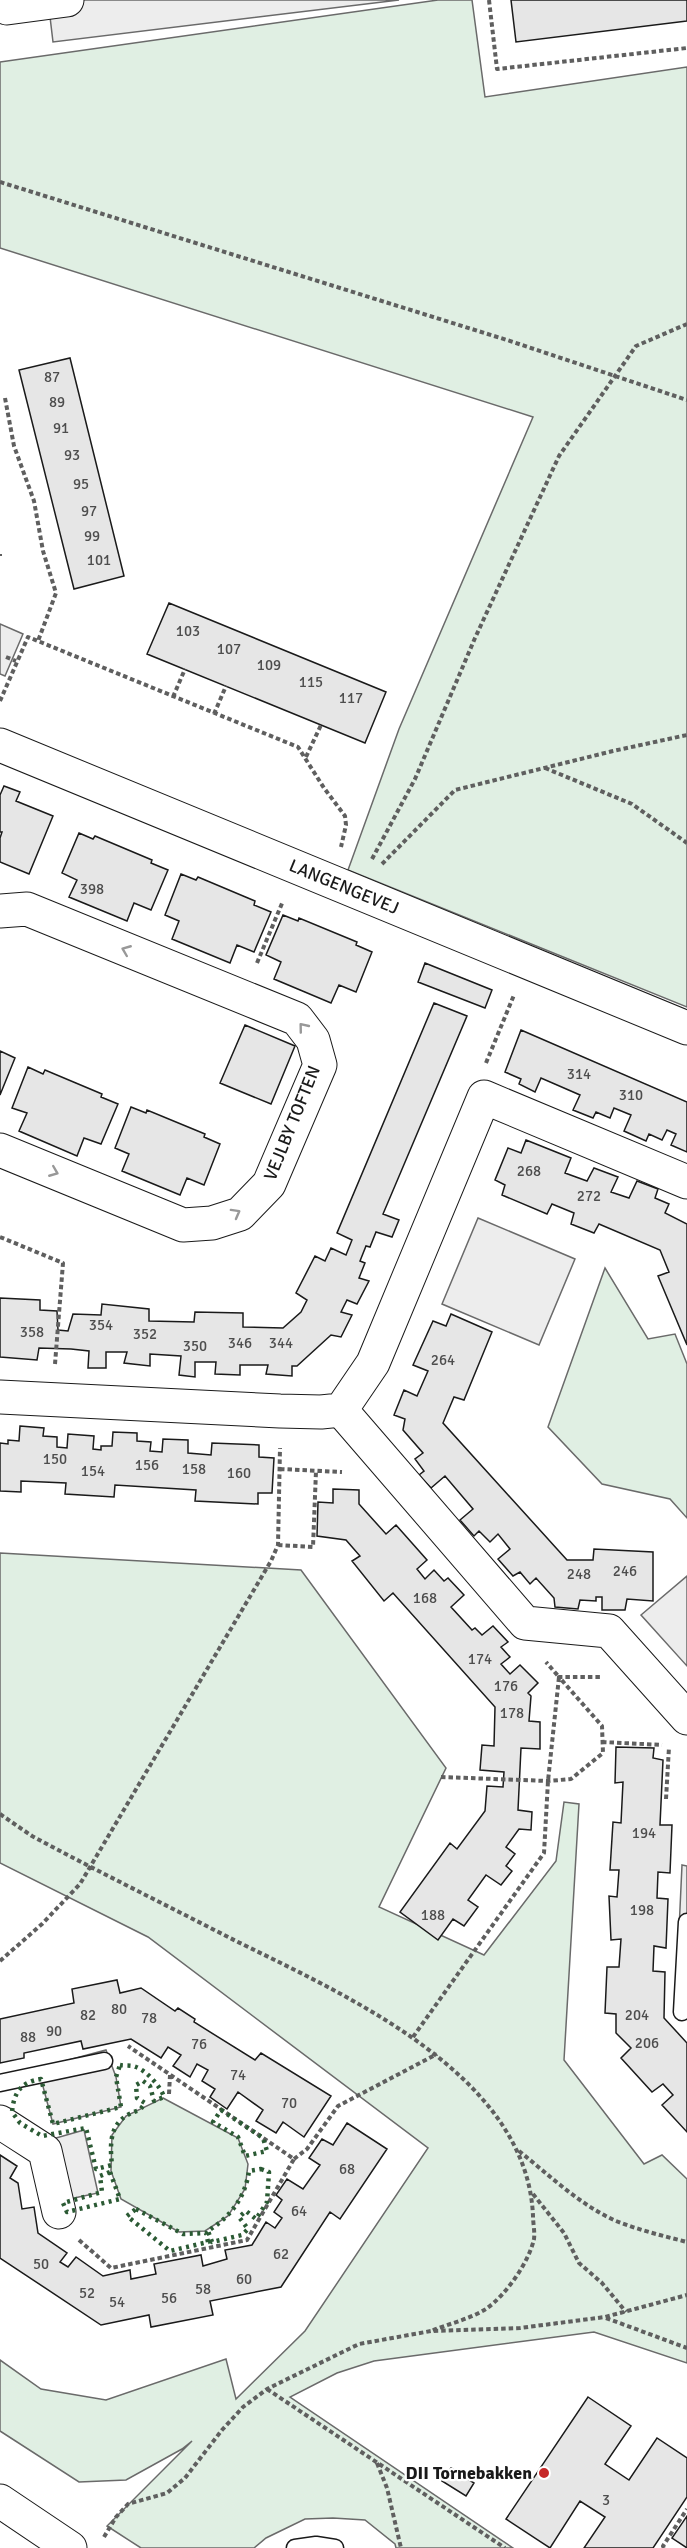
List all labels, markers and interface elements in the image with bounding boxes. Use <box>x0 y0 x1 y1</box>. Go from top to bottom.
house number: 87 <box>44 368 60 386</box>
house number: 89 <box>49 393 65 411</box>
house number: 91 <box>53 419 69 437</box>
house number: 93 <box>64 446 80 464</box>
house number: 95 <box>73 475 89 493</box>
house number: 97 <box>81 502 97 520</box>
house number: 99 <box>84 527 100 545</box>
house number: 101 <box>87 551 111 569</box>
house number: 103 <box>176 622 200 640</box>
house number: 107 <box>217 640 241 658</box>
house number: 109 <box>257 656 281 674</box>
house number: 115 <box>299 673 323 691</box>
house number: 117 <box>339 689 363 707</box>
street label: LANGENGEVEJ <box>286 854 402 919</box>
house number: 398 <box>80 880 104 898</box>
one-way arrow <box>121 945 132 957</box>
one-way arrow <box>299 1023 310 1034</box>
street label: VEJLBY TOFTEN <box>259 1062 325 1184</box>
house number: 314 <box>567 1065 591 1083</box>
house number: 310 <box>619 1086 643 1104</box>
house number: 268 <box>517 1162 541 1180</box>
one-way arrow <box>48 1165 59 1177</box>
house number: 272 <box>577 1187 601 1205</box>
one-way arrow <box>230 1209 240 1220</box>
house number: 354 <box>89 1316 113 1334</box>
house number: 358 <box>20 1323 44 1341</box>
house number: 352 <box>133 1325 157 1343</box>
house number: 346 <box>228 1334 252 1352</box>
house number: 344 <box>269 1334 293 1352</box>
house number: 350 <box>183 1337 207 1355</box>
house number: 264 <box>431 1351 455 1369</box>
house number: 150 <box>43 1450 67 1468</box>
house number: 156 <box>135 1456 159 1474</box>
house number: 158 <box>182 1460 206 1478</box>
house number: 154 <box>81 1462 105 1480</box>
house number: 160 <box>227 1464 251 1482</box>
house number: 246 <box>613 1562 637 1580</box>
house number: 248 <box>567 1565 591 1583</box>
house number: 168 <box>413 1589 437 1607</box>
house number: 174 <box>468 1650 492 1668</box>
house number: 176 <box>494 1677 518 1695</box>
house number: 178 <box>500 1704 524 1722</box>
house number: 194 <box>632 1824 656 1842</box>
house number: 198 <box>630 1901 654 1919</box>
house number: 188 <box>421 1906 445 1924</box>
house number: 80 <box>111 2000 127 2018</box>
house number: 82 <box>80 2006 96 2024</box>
house number: 204 <box>625 2006 649 2024</box>
house number: 78 <box>141 2009 157 2027</box>
house number: 90 <box>46 2022 62 2040</box>
house number: 88 <box>20 2028 36 2046</box>
house number: 206 <box>635 2034 659 2052</box>
house number: 76 <box>191 2035 207 2053</box>
house number: 74 <box>230 2066 246 2084</box>
house number: 70 <box>281 2094 297 2112</box>
house number: 68 <box>339 2160 355 2178</box>
house number: 64 <box>291 2202 307 2220</box>
house number: 62 <box>273 2245 289 2263</box>
house number: 50 <box>33 2255 49 2273</box>
house number: 60 <box>236 2270 252 2288</box>
house number: 58 <box>195 2280 211 2298</box>
house number: 52 <box>79 2284 95 2302</box>
house number: 56 <box>161 2289 177 2307</box>
house number: 54 <box>109 2293 125 2311</box>
place label: DII Tornebakken <box>406 2462 532 2484</box>
marker: DII Tornebakken <box>537 2466 551 2480</box>
house number: 3 <box>602 2491 610 2509</box>

